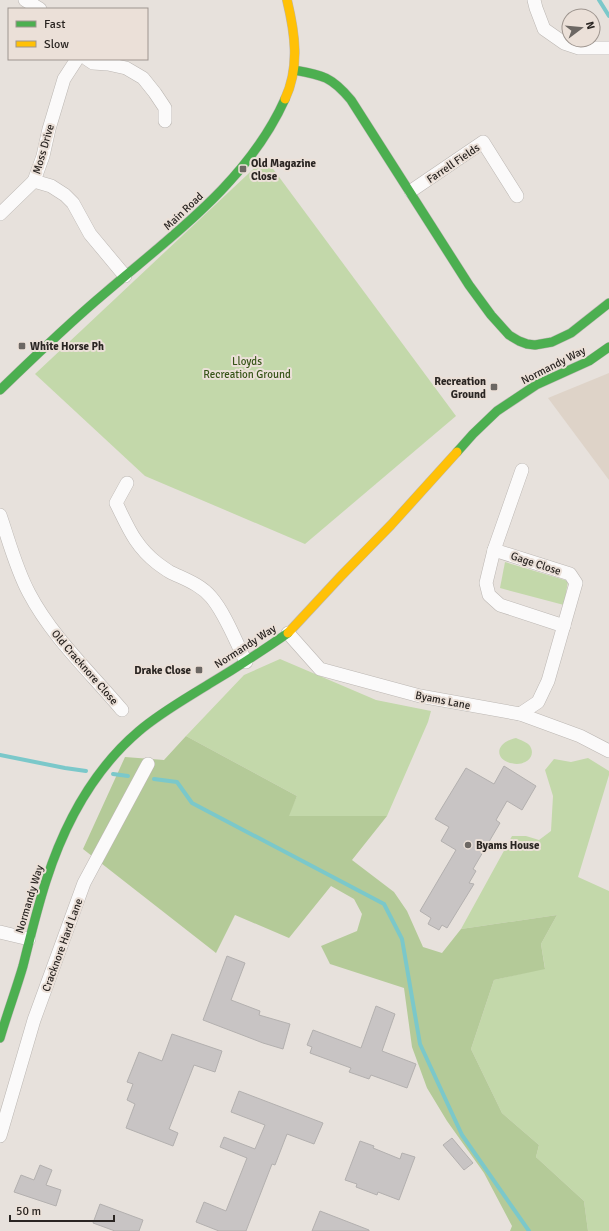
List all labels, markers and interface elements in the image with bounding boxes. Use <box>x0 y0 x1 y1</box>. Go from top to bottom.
legend <box>8 8 148 60</box>
north arrow <box>561 8 601 48</box>
text: Fast <box>44 17 65 32</box>
text: N <box>583 20 597 31</box>
text: Slow <box>44 37 69 52</box>
street label: Moss Drive <box>30 123 57 176</box>
street label: Farrell Fields <box>424 141 482 186</box>
place label: Old Magazine Close <box>251 157 317 183</box>
marker: Old Magazine Close <box>238 164 248 174</box>
street label: Main Road <box>161 190 206 233</box>
place label: White Horse Ph <box>30 340 104 353</box>
marker: White Horse Ph <box>17 341 27 351</box>
street label: Normandy Way <box>519 343 588 387</box>
park label: Lloyds Recreation Ground <box>203 355 291 381</box>
place label: Recreation Ground <box>434 375 486 401</box>
marker: Recreation Ground <box>489 382 499 392</box>
street label: Gage Close <box>509 549 563 578</box>
street label: Normandy Way <box>212 621 279 671</box>
street label: Old Cracknore Close <box>49 627 121 707</box>
place label: Drake Close <box>134 664 192 677</box>
marker: Drake Close <box>194 665 204 675</box>
street label: Byams Lane <box>414 689 472 712</box>
place label: Byams House <box>476 839 540 852</box>
marker: Byams House <box>463 840 473 850</box>
street label: Normandy Way <box>13 863 46 935</box>
street label: Cracknore Hard Lane <box>40 897 85 994</box>
scale bar <box>10 1197 114 1223</box>
text: 50 m <box>16 1204 41 1219</box>

